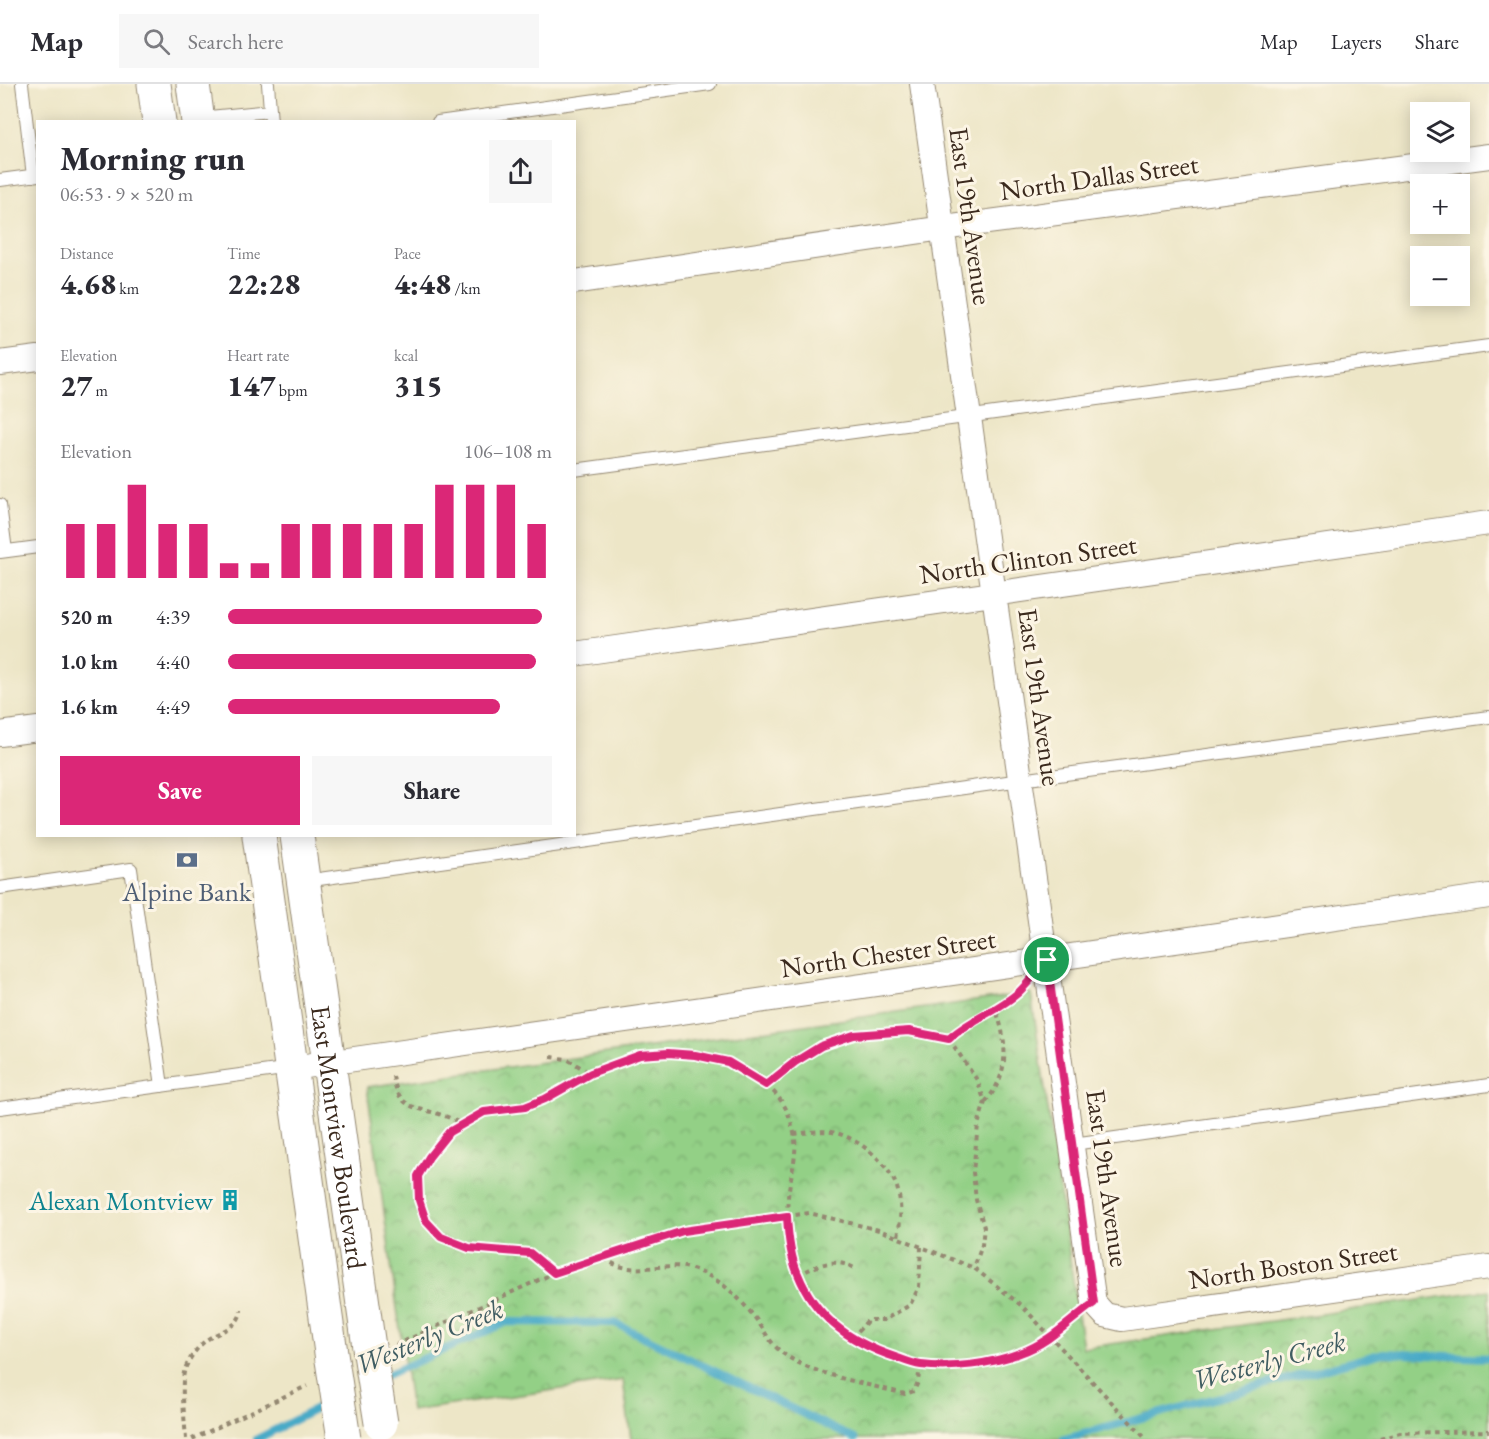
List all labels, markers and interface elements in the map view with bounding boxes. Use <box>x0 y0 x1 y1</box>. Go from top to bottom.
search box <box>119 14 539 68</box>
text: Map <box>30 23 83 59</box>
icon: search <box>140 25 173 58</box>
text: Search here <box>188 27 283 56</box>
text: Map <box>1260 28 1298 55</box>
text: Layers <box>1331 28 1382 55</box>
text: Share <box>1415 28 1459 55</box>
map controls <box>1410 102 1470 306</box>
button: layers <box>1410 102 1470 162</box>
street label: East 19th Avenue <box>941 125 1001 307</box>
text: Morning run <box>60 137 245 180</box>
button: share <box>489 140 552 203</box>
street label: North Dallas Street <box>998 146 1201 208</box>
button: + <box>1410 174 1470 234</box>
text: 06:53 · 9 × 520 m <box>60 181 193 207</box>
text: Distance <box>60 243 113 264</box>
text: Time <box>227 243 260 264</box>
text: Pace <box>394 243 421 264</box>
button: − <box>1410 246 1470 306</box>
text: 4.68 <box>60 264 116 303</box>
text: 22:28 <box>227 264 300 303</box>
text: 4:48 <box>394 264 451 303</box>
text: km <box>116 278 139 299</box>
text: /km <box>451 278 481 299</box>
text: Elevation <box>60 345 118 366</box>
text: Heart rate <box>227 345 289 366</box>
text: kcal <box>394 345 418 366</box>
text: 27 <box>60 366 92 405</box>
text: 147 <box>227 366 276 405</box>
text: 315 <box>394 366 443 405</box>
text: m <box>92 380 108 401</box>
text: bpm <box>276 380 308 401</box>
text: Elevation <box>60 438 132 464</box>
text: 106–108 m <box>464 438 552 464</box>
street label: North Clinton Street <box>917 526 1139 592</box>
text: 520 m <box>60 604 113 630</box>
text: 4:39 <box>156 604 190 630</box>
street label: East 19th Avenue <box>1010 606 1070 788</box>
text: 1.0 km <box>60 649 118 675</box>
text: 4:40 <box>156 649 190 675</box>
text: 1.6 km <box>60 694 118 720</box>
text: 4:49 <box>156 694 190 720</box>
button: Save <box>60 756 300 825</box>
button: Share <box>312 756 552 825</box>
bank icon: Alpine Bank <box>175 848 199 872</box>
place label: Alpine Bank <box>121 874 252 909</box>
street label: North Chester Street <box>778 921 998 985</box>
pin <box>1021 934 1072 985</box>
icon: arrive <box>1030 943 1063 976</box>
street label: East Montview Boulevard <box>304 1003 375 1272</box>
street label: East 19th Avenue <box>1078 1087 1138 1269</box>
place label: Alexan Montview <box>28 1183 213 1218</box>
building icon: Alexan Montview <box>218 1188 242 1212</box>
street label: North Boston Street <box>1186 1233 1400 1297</box>
water label: Westerly Creek <box>350 1290 509 1382</box>
water label: Westerly Creek <box>1189 1322 1350 1398</box>

